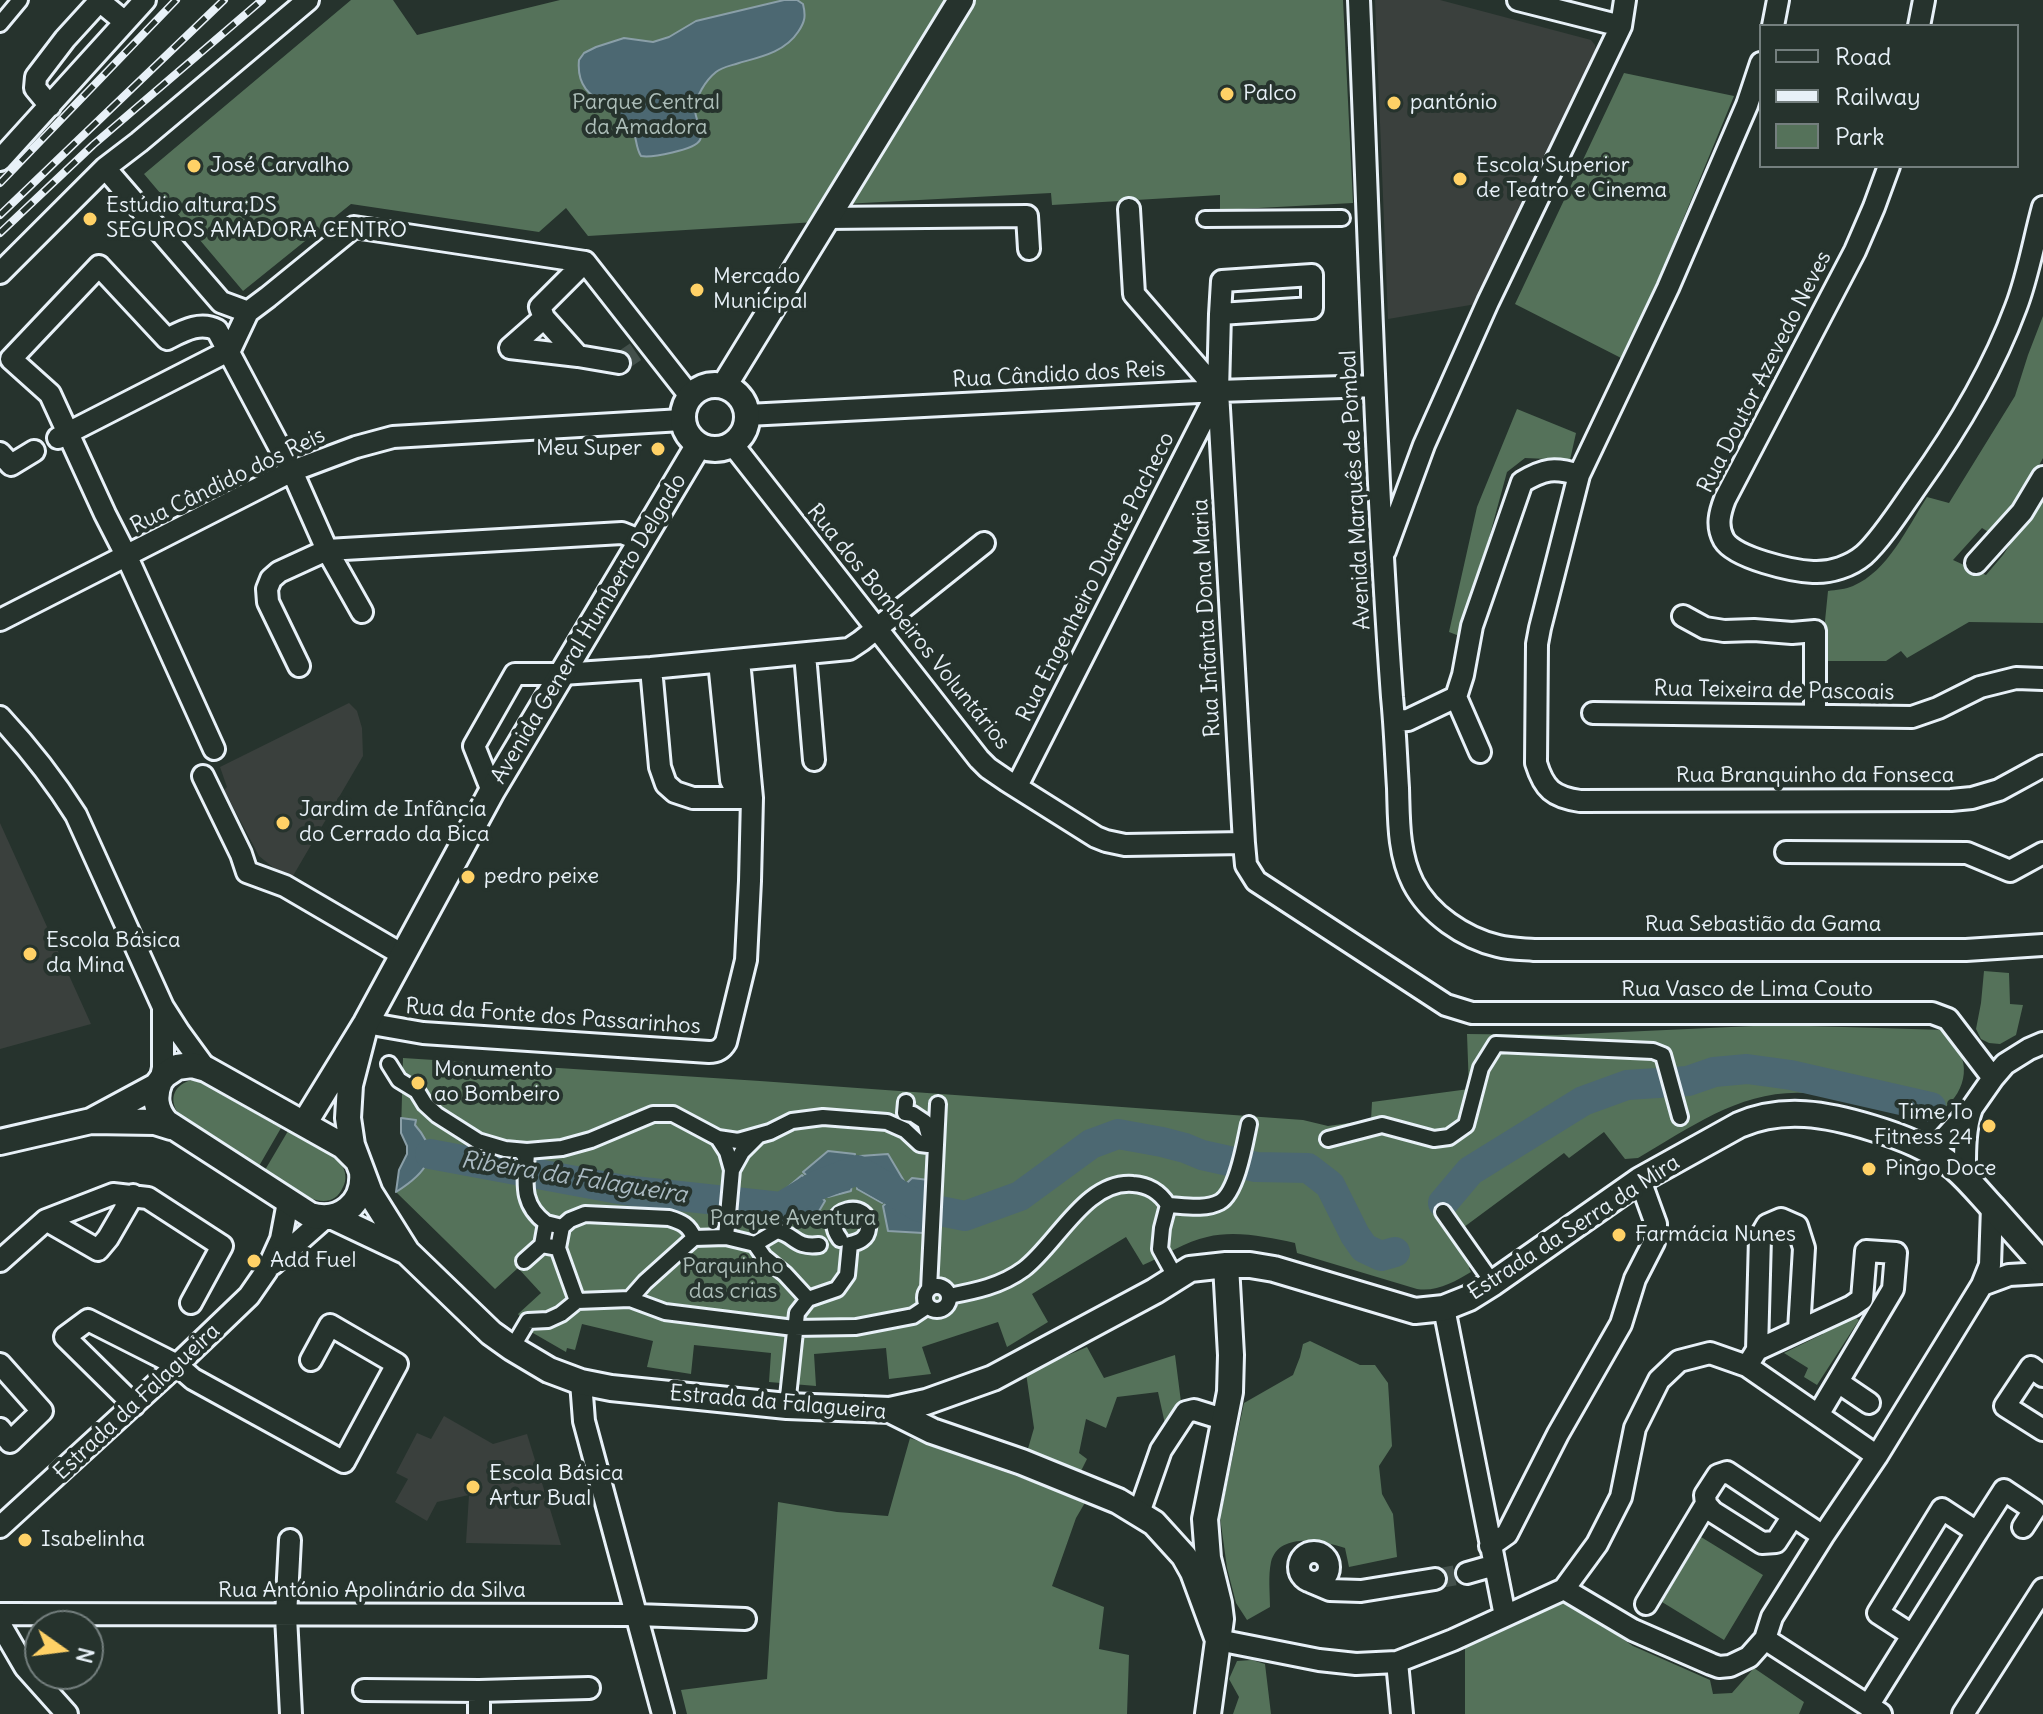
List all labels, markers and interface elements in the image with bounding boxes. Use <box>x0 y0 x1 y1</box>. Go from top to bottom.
legend <box>1759 24 2019 168</box>
text: Road <box>1835 41 1891 71</box>
place label: Palco <box>1243 81 1297 107</box>
text: Railway <box>1835 81 1921 111</box>
marker: Palco <box>1218 85 1236 103</box>
park label: Parque Central da Amadora <box>572 90 720 142</box>
place label: pantónio <box>1410 90 1497 116</box>
marker: pantónio <box>1385 94 1403 112</box>
text: Park <box>1835 121 1885 151</box>
place label: José Carvalho <box>210 153 350 179</box>
place label: Escola Superior de Teatro e Cinema <box>1476 153 1667 204</box>
marker: José Carvalho <box>185 157 203 175</box>
marker: Escola Superior de Teatro e Cinema <box>1451 170 1469 188</box>
place label: Estúdio altura;DS SEGUROS AMADORA CENTRO <box>106 193 407 244</box>
marker: Estúdio altura;DS SEGUROS AMADORA CENTRO <box>81 210 99 228</box>
street label: Rua Doutor Azevedo Neves <box>1692 247 1838 497</box>
place label: Mercado Municipal <box>713 264 807 316</box>
marker: Mercado Municipal <box>688 281 706 299</box>
street label: Avenida Marquês de Pombal <box>1335 350 1377 630</box>
street label: Rua Cândido dos Reis <box>952 356 1166 394</box>
street label: Rua Cândido dos Reis <box>126 422 330 540</box>
street label: Rua Engenheiro Duarte Pacheco <box>1011 428 1181 726</box>
place label: Meu Super <box>536 436 642 462</box>
marker: Meu Super <box>649 440 667 458</box>
street label: Avenida General Humberto Delgado <box>486 469 692 789</box>
street label: Rua Infanta Dona Maria <box>1188 498 1226 738</box>
street label: Rua dos Bombeiros Voluntários <box>801 499 1015 755</box>
street label: Rua Teixeira de Pascoais <box>1653 676 1895 706</box>
street label: Rua Branquinho da Fonseca <box>1676 763 1954 789</box>
place label: Jardim de Infância do Cerrado da Bica <box>299 797 490 848</box>
marker: Jardim de Infância do Cerrado da Bica <box>274 814 292 832</box>
place label: pedro peixe <box>484 864 599 890</box>
marker: pedro peixe <box>459 868 477 886</box>
street label: Rua Sebastião da Gama <box>1645 912 1881 938</box>
place label: Escola Básica da Mina <box>46 928 181 980</box>
marker: Escola Básica da Mina <box>21 945 39 963</box>
street label: Rua Vasco de Lima Couto <box>1621 977 1873 1003</box>
street label: Rua da Fonte dos Passarinhos <box>404 994 702 1040</box>
place label: Monumento ao Bombeiro <box>434 1057 560 1108</box>
marker: Monumento ao Bombeiro <box>409 1074 427 1092</box>
place label: Time To Fitness 24 <box>1874 1100 1973 1152</box>
marker: Time To Fitness 24 <box>1980 1117 1998 1135</box>
water label: Ribeira da Falagueira <box>459 1146 689 1210</box>
street label: Estrada da Serra da Mira <box>1463 1150 1685 1306</box>
place label: Pingo Doce <box>1885 1156 1996 1182</box>
marker: Pingo Doce <box>1860 1160 1878 1178</box>
park label: Parque Aventura <box>710 1206 876 1232</box>
place label: Farmácia Nunes <box>1635 1222 1796 1248</box>
marker: Farmácia Nunes <box>1610 1226 1628 1244</box>
place label: Add Fuel <box>270 1248 356 1274</box>
marker: Add Fuel <box>245 1252 263 1270</box>
park label: Parquinho das crias <box>682 1254 784 1306</box>
street label: Estrada da Falagueira <box>48 1318 226 1486</box>
street label: Estrada da Falagueira <box>669 1380 887 1426</box>
place label: Escola Básica Artur Bual <box>489 1461 624 1512</box>
marker: Escola Básica Artur Bual <box>464 1478 482 1496</box>
place label: Isabelinha <box>41 1527 145 1553</box>
marker: Isabelinha <box>16 1531 34 1549</box>
street label: Rua António Apolinário da Silva <box>218 1578 526 1604</box>
north arrow <box>24 1610 104 1690</box>
text: N <box>70 1645 101 1666</box>

